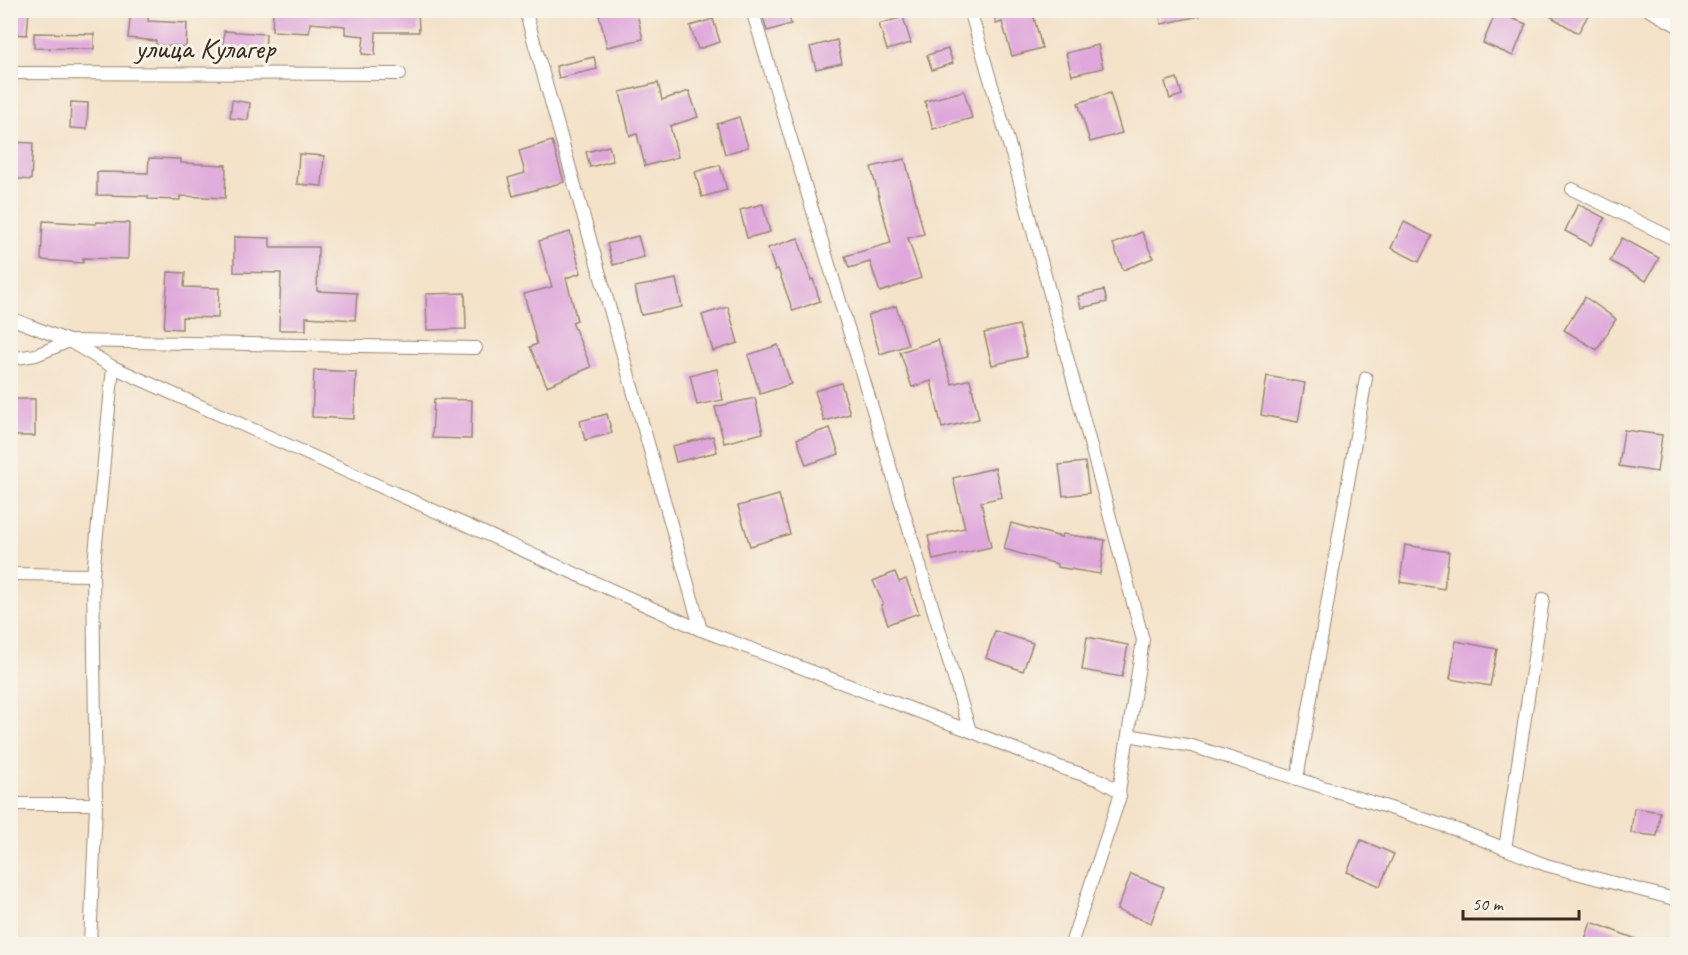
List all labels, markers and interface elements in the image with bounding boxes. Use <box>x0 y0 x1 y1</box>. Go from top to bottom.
street label: улица Кулагер <box>133 29 277 67</box>
scale bar <box>1463 883 1578 921</box>
text: 50 m <box>1472 893 1505 915</box>

